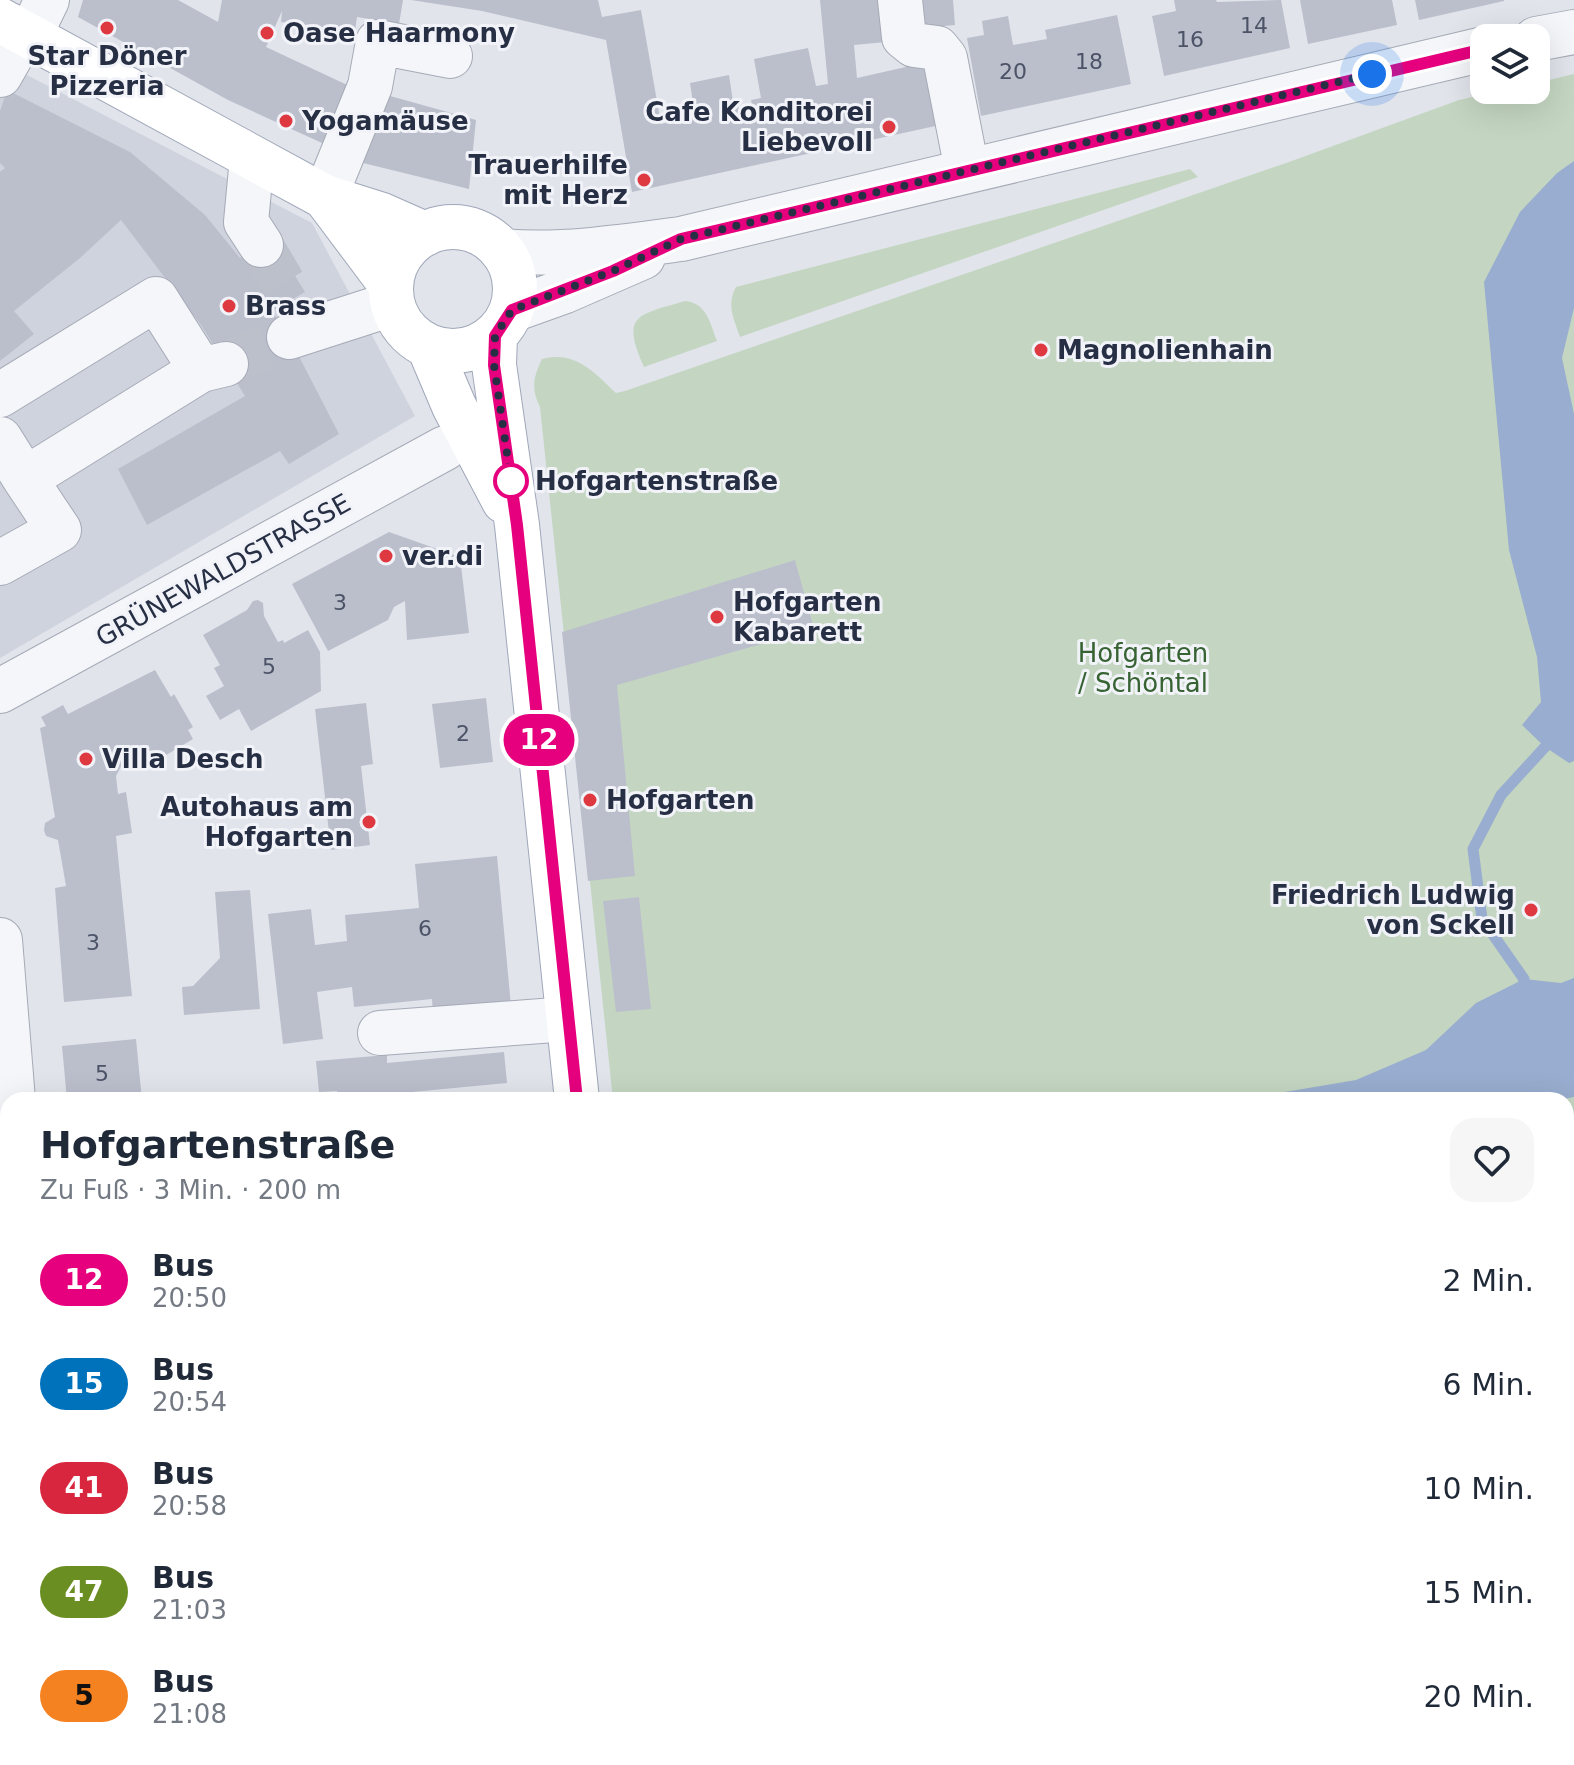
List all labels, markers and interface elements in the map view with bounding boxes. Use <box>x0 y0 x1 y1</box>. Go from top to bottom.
house number: 14 <box>1240 13 1268 38</box>
place label: Oase Haarmony <box>283 18 515 48</box>
marker: Star Döner Pizzeria <box>98 19 116 37</box>
marker: Oase Haarmony <box>258 24 276 42</box>
map controls <box>1470 24 1550 104</box>
button: layers <box>1470 24 1550 104</box>
house number: 16 <box>1176 27 1204 52</box>
place label: Star Döner Pizzeria <box>28 41 187 101</box>
house number: 18 <box>1075 49 1103 74</box>
your location <box>1352 54 1392 94</box>
house number: 20 <box>999 59 1027 84</box>
place label: Cafe Konditorei Liebevoll <box>645 97 873 157</box>
place label: Yogamäuse <box>301 106 469 136</box>
marker: Yogamäuse <box>277 112 295 130</box>
marker: Cafe Konditorei Liebevoll <box>880 118 898 136</box>
place label: Trauerhilfe mit Herz <box>469 150 628 210</box>
marker: Trauerhilfe mit Herz <box>635 171 653 189</box>
place label: Brass <box>245 291 326 321</box>
marker: Brass <box>220 297 238 315</box>
place label: Magnolienhain <box>1057 335 1273 365</box>
marker: Magnolienhain <box>1032 341 1050 359</box>
marker: Hofgartenstraße <box>494 464 528 498</box>
place label: Hofgartenstraße <box>535 466 778 496</box>
street label: GRÜNEWALDSTRASSE <box>90 487 355 653</box>
place label: ver.di <box>402 541 483 571</box>
marker: ver.di <box>377 547 395 565</box>
place label: Hofgarten Kabarett <box>733 587 881 647</box>
house number: 3 <box>333 590 347 615</box>
marker: Hofgarten Kabarett <box>708 608 726 626</box>
park label: Hofgarten / Schöntal <box>1078 638 1208 698</box>
house number: 5 <box>262 654 276 679</box>
line badge: 12 <box>503 714 575 766</box>
house number: 2 <box>456 721 470 746</box>
text: 12 <box>520 723 558 756</box>
place label: Villa Desch <box>102 744 264 774</box>
marker: Villa Desch <box>77 750 95 768</box>
place label: Hofgarten <box>606 785 754 815</box>
marker: Hofgarten <box>581 791 599 809</box>
place label: Autohaus am Hofgarten <box>160 792 353 852</box>
marker: Autohaus am Hofgarten <box>360 813 378 831</box>
place label: Friedrich Ludwig von Sckell <box>1271 880 1515 940</box>
marker: Friedrich Ludwig von Sckell <box>1522 901 1540 919</box>
house number: 6 <box>418 916 432 941</box>
house number: 3 <box>86 930 100 955</box>
house number: 5 <box>95 1061 109 1086</box>
button: heart <box>1450 1118 1534 1202</box>
text: Hofgartenstraße <box>40 1123 395 1167</box>
text: Zu Fuß · 3 Min. · 200 m <box>40 1175 341 1205</box>
text: Bus <box>152 1248 214 1283</box>
text: 12 <box>65 1263 103 1296</box>
text: 2 Min. <box>1443 1263 1534 1298</box>
text: 20:50 <box>152 1283 227 1313</box>
text: Bus <box>152 1352 214 1387</box>
text: 15 <box>65 1367 103 1400</box>
text: 6 Min. <box>1443 1367 1534 1402</box>
text: 20:54 <box>152 1387 227 1417</box>
text: Bus <box>152 1456 214 1491</box>
text: 41 <box>65 1471 103 1504</box>
text: 10 Min. <box>1424 1471 1534 1506</box>
text: 20:58 <box>152 1491 227 1521</box>
text: Bus <box>152 1560 214 1595</box>
text: 47 <box>65 1575 103 1608</box>
text: 15 Min. <box>1424 1575 1534 1610</box>
text: 21:03 <box>152 1595 227 1625</box>
text: Bus <box>152 1664 214 1699</box>
text: 5 <box>74 1679 94 1712</box>
text: 20 Min. <box>1424 1679 1534 1714</box>
text: 21:08 <box>152 1699 227 1729</box>

